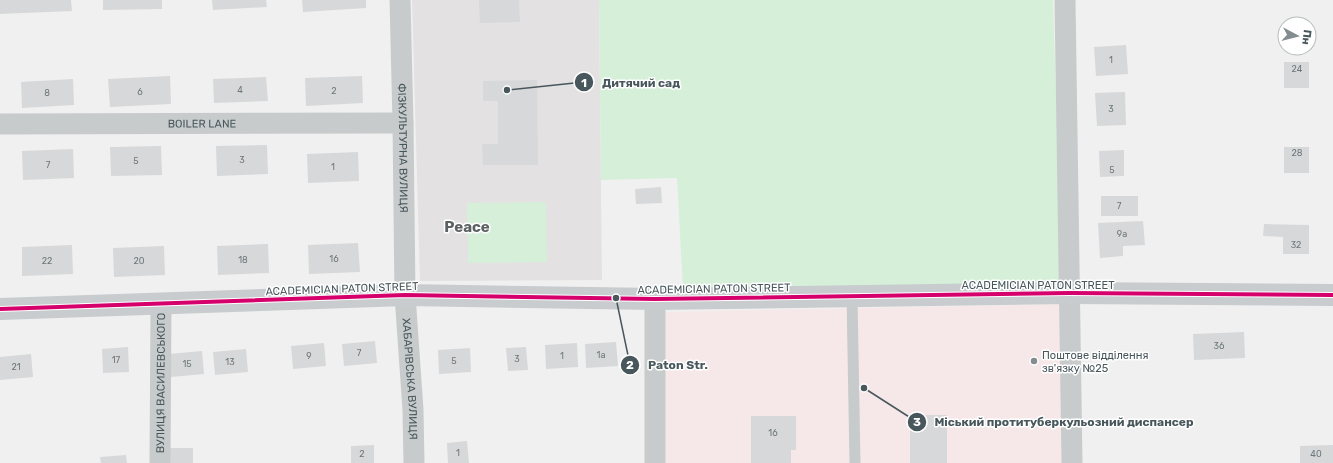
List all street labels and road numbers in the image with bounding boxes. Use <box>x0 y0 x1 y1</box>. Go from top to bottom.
street label: ФІЗКУЛЬТУРНА ВУЛИЦЯ <box>396 83 411 213</box>
street label: BOILER LANE <box>168 117 237 130</box>
street label: ACADEMICIAN PATON STREET <box>961 279 1115 292</box>
street label: ACADEMICIAN PATON STREET <box>265 280 419 298</box>
street label: ACADEMICIAN PATON STREET <box>637 281 791 297</box>
street label: ВУЛИЦЯ ВАСИЛЕВСЬКОГО <box>154 313 167 453</box>
street label: ХАБАРІВСЬКА ВУЛИЦЯ <box>400 317 420 440</box>

